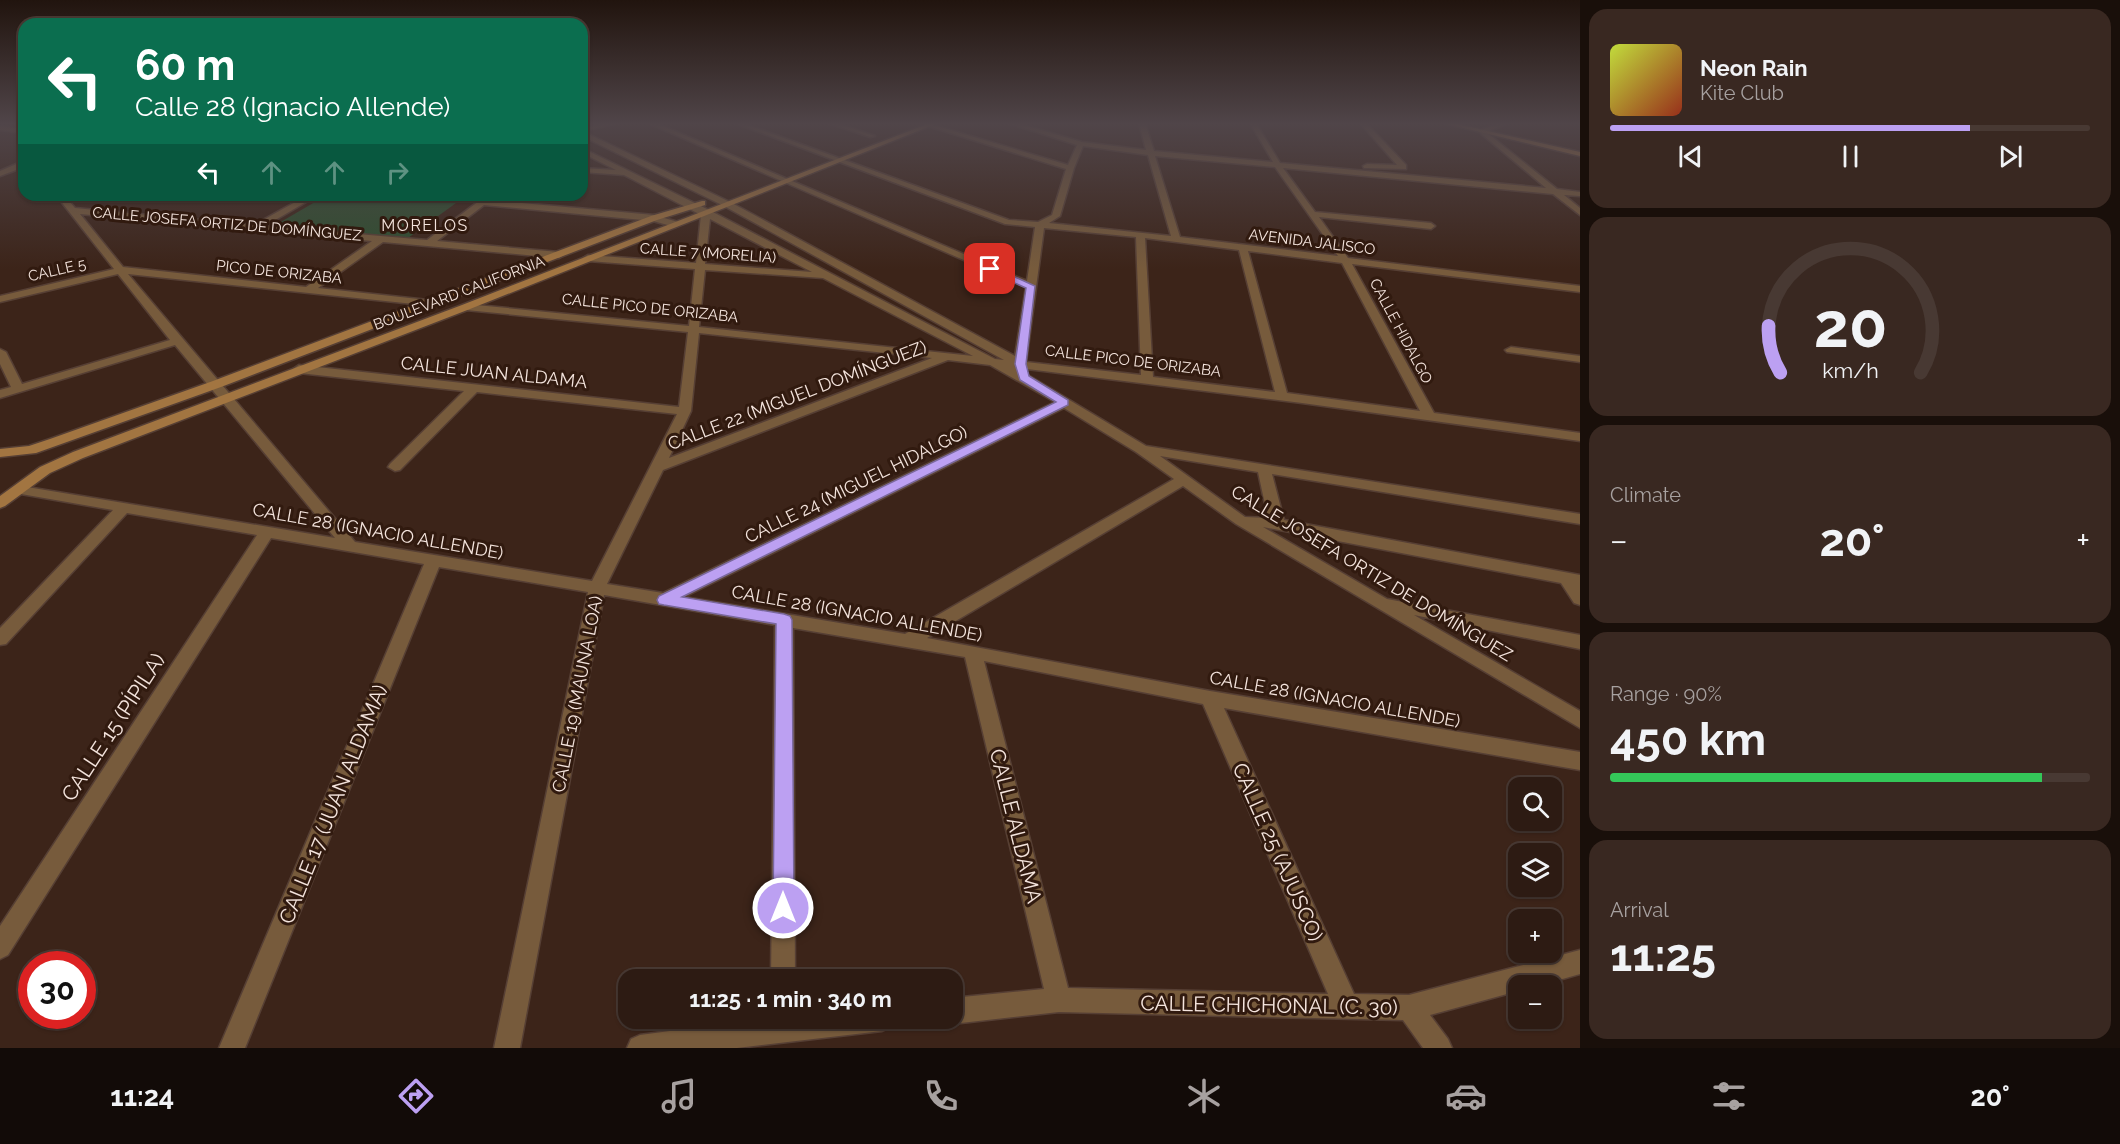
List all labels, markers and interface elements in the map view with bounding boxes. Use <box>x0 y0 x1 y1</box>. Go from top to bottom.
text: 60 m <box>135 41 235 90</box>
icon: left <box>36 42 114 120</box>
text: Neon Rain <box>1700 55 1808 81</box>
text: Kite Club <box>1700 81 1784 105</box>
text: Calle 28 (Ignacio Allende) <box>135 91 450 122</box>
icon: previous <box>1674 140 1707 173</box>
icon: pause <box>1834 140 1867 173</box>
icon: next <box>1994 140 2027 173</box>
icon: left <box>192 156 225 189</box>
icon: ahead <box>255 156 288 189</box>
icon: ahead <box>318 156 351 189</box>
icon: right <box>381 156 414 189</box>
street label: CALLE JOSEFA ORTIZ DE DOMÍNGUEZ <box>92 203 362 245</box>
district label: MORELOS <box>381 216 469 235</box>
street label: AVENIDA JALISCO <box>1248 225 1376 259</box>
street label: CALLE 7 (MORELIA) <box>639 239 777 267</box>
pin <box>964 243 1015 294</box>
street label: BOULEVARD CALIFORNIA <box>371 252 547 334</box>
icon: arrive <box>973 252 1006 285</box>
street label: CALLE 5 <box>26 255 88 285</box>
street label: PICO DE ORIZABA <box>215 256 343 288</box>
street label: CALLE HIDALGO <box>1366 275 1436 387</box>
text: 20 <box>1813 288 1887 362</box>
street label: CALLE PICO DE ORIZABA <box>561 290 739 326</box>
street label: CALLE 22 (MIGUEL DOMÍNGUEZ) <box>664 335 929 454</box>
street label: CALLE PICO DE ORIZABA <box>1044 341 1222 381</box>
street label: CALLE JUAN ALDAMA <box>400 352 588 392</box>
text: km/h <box>1822 359 1878 384</box>
street label: CALLE 24 (MIGUEL HIDALGO) <box>741 421 971 547</box>
street label: CALLE JOSEFA ORTIZ DE DOMÍNGUEZ <box>1228 480 1517 666</box>
text: Climate <box>1610 483 1681 507</box>
street label: CALLE 28 (IGNACIO ALLENDE) <box>251 499 505 563</box>
text: 20° <box>1819 514 1885 567</box>
text: − <box>1610 521 1628 560</box>
text: + <box>2076 521 2090 560</box>
street label: CALLE 28 (IGNACIO ALLENDE) <box>730 581 984 645</box>
street label: CALLE 19 (MAUNA LOA) <box>548 594 606 794</box>
street label: CALLE 15 (PÍPILA) <box>56 648 170 806</box>
street label: CALLE 28 (IGNACIO ALLENDE) <box>1208 667 1462 731</box>
street label: CALLE 17 (JUAN ALDAMA) <box>273 681 393 927</box>
text: Range · 90% <box>1610 682 1722 706</box>
text: 450 km <box>1610 713 1766 766</box>
street label: CALLE ALDAMA <box>985 746 1047 906</box>
street label: CALLE 25 (AJUSCO) <box>1227 759 1329 945</box>
map controls <box>1508 777 1562 1029</box>
button: search <box>1508 777 1562 831</box>
button: layers <box>1508 843 1562 897</box>
position arrow <box>751 876 815 940</box>
text: Arrival <box>1610 898 1669 922</box>
button: + <box>1508 909 1562 963</box>
text: 11:25 <box>1610 929 1716 982</box>
speed limit sign: 30 <box>18 951 96 1029</box>
button: − <box>1508 975 1562 1029</box>
text: 11:25 · 1 min · 340 m <box>689 986 892 1012</box>
street label: CALLE CHICHONAL (C. 30) <box>1140 990 1398 1020</box>
icon: directions <box>395 1075 437 1117</box>
icon: music <box>658 1075 700 1117</box>
icon: phone <box>920 1075 962 1117</box>
icon: climate <box>1183 1075 1225 1117</box>
icon: car <box>1445 1075 1487 1117</box>
icon: filters <box>1708 1075 1750 1117</box>
text: 11:24 <box>110 1081 174 1112</box>
text: 20° <box>1971 1081 2010 1112</box>

